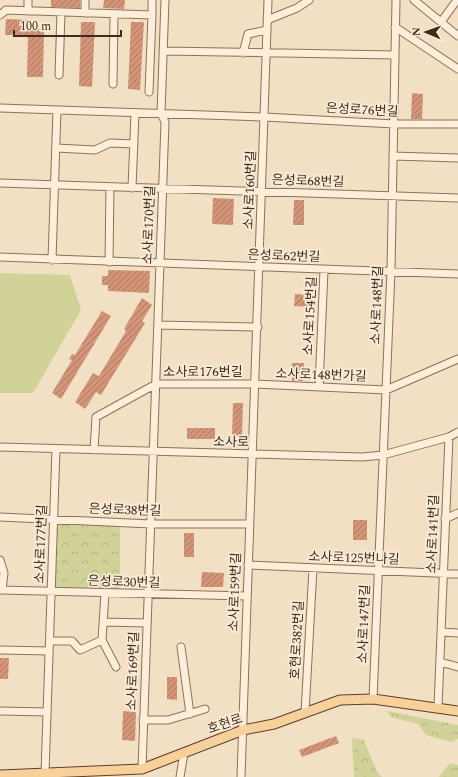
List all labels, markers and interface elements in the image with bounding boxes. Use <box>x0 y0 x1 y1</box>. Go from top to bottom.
scale bar <box>14 12 121 38</box>
north arrow <box>406 12 446 52</box>
text: 100 m <box>20 17 51 36</box>
text: N <box>408 27 425 36</box>
street label: 은성로76번길 <box>325 98 399 122</box>
street label: 소사로160번길 <box>239 150 261 230</box>
street label: 은성로68번길 <box>271 170 345 192</box>
street label: 소사로170번길 <box>138 185 160 265</box>
street label: 은성로62번길 <box>247 245 321 267</box>
street label: 소사로148번길 <box>366 265 388 345</box>
street label: 소사로154번길 <box>298 276 322 356</box>
street label: 소사로176번길 <box>163 362 243 382</box>
street label: 소사로148번가길 <box>275 363 367 387</box>
street label: 소사로 <box>213 432 249 452</box>
street label: 소사로141번길 <box>422 494 444 574</box>
street label: 은성로38번길 <box>88 499 162 521</box>
street label: 소사로177번길 <box>30 504 52 584</box>
street label: 소사로125번나길 <box>308 546 400 570</box>
street label: 소사로159번길 <box>224 552 246 632</box>
street label: 은성로30번길 <box>87 571 161 593</box>
street label: 소사로147번길 <box>353 584 375 664</box>
street label: 호현로382번길 <box>285 600 309 680</box>
street label: 소사로169번길 <box>122 631 144 711</box>
street label: 호현로 <box>205 709 245 739</box>

